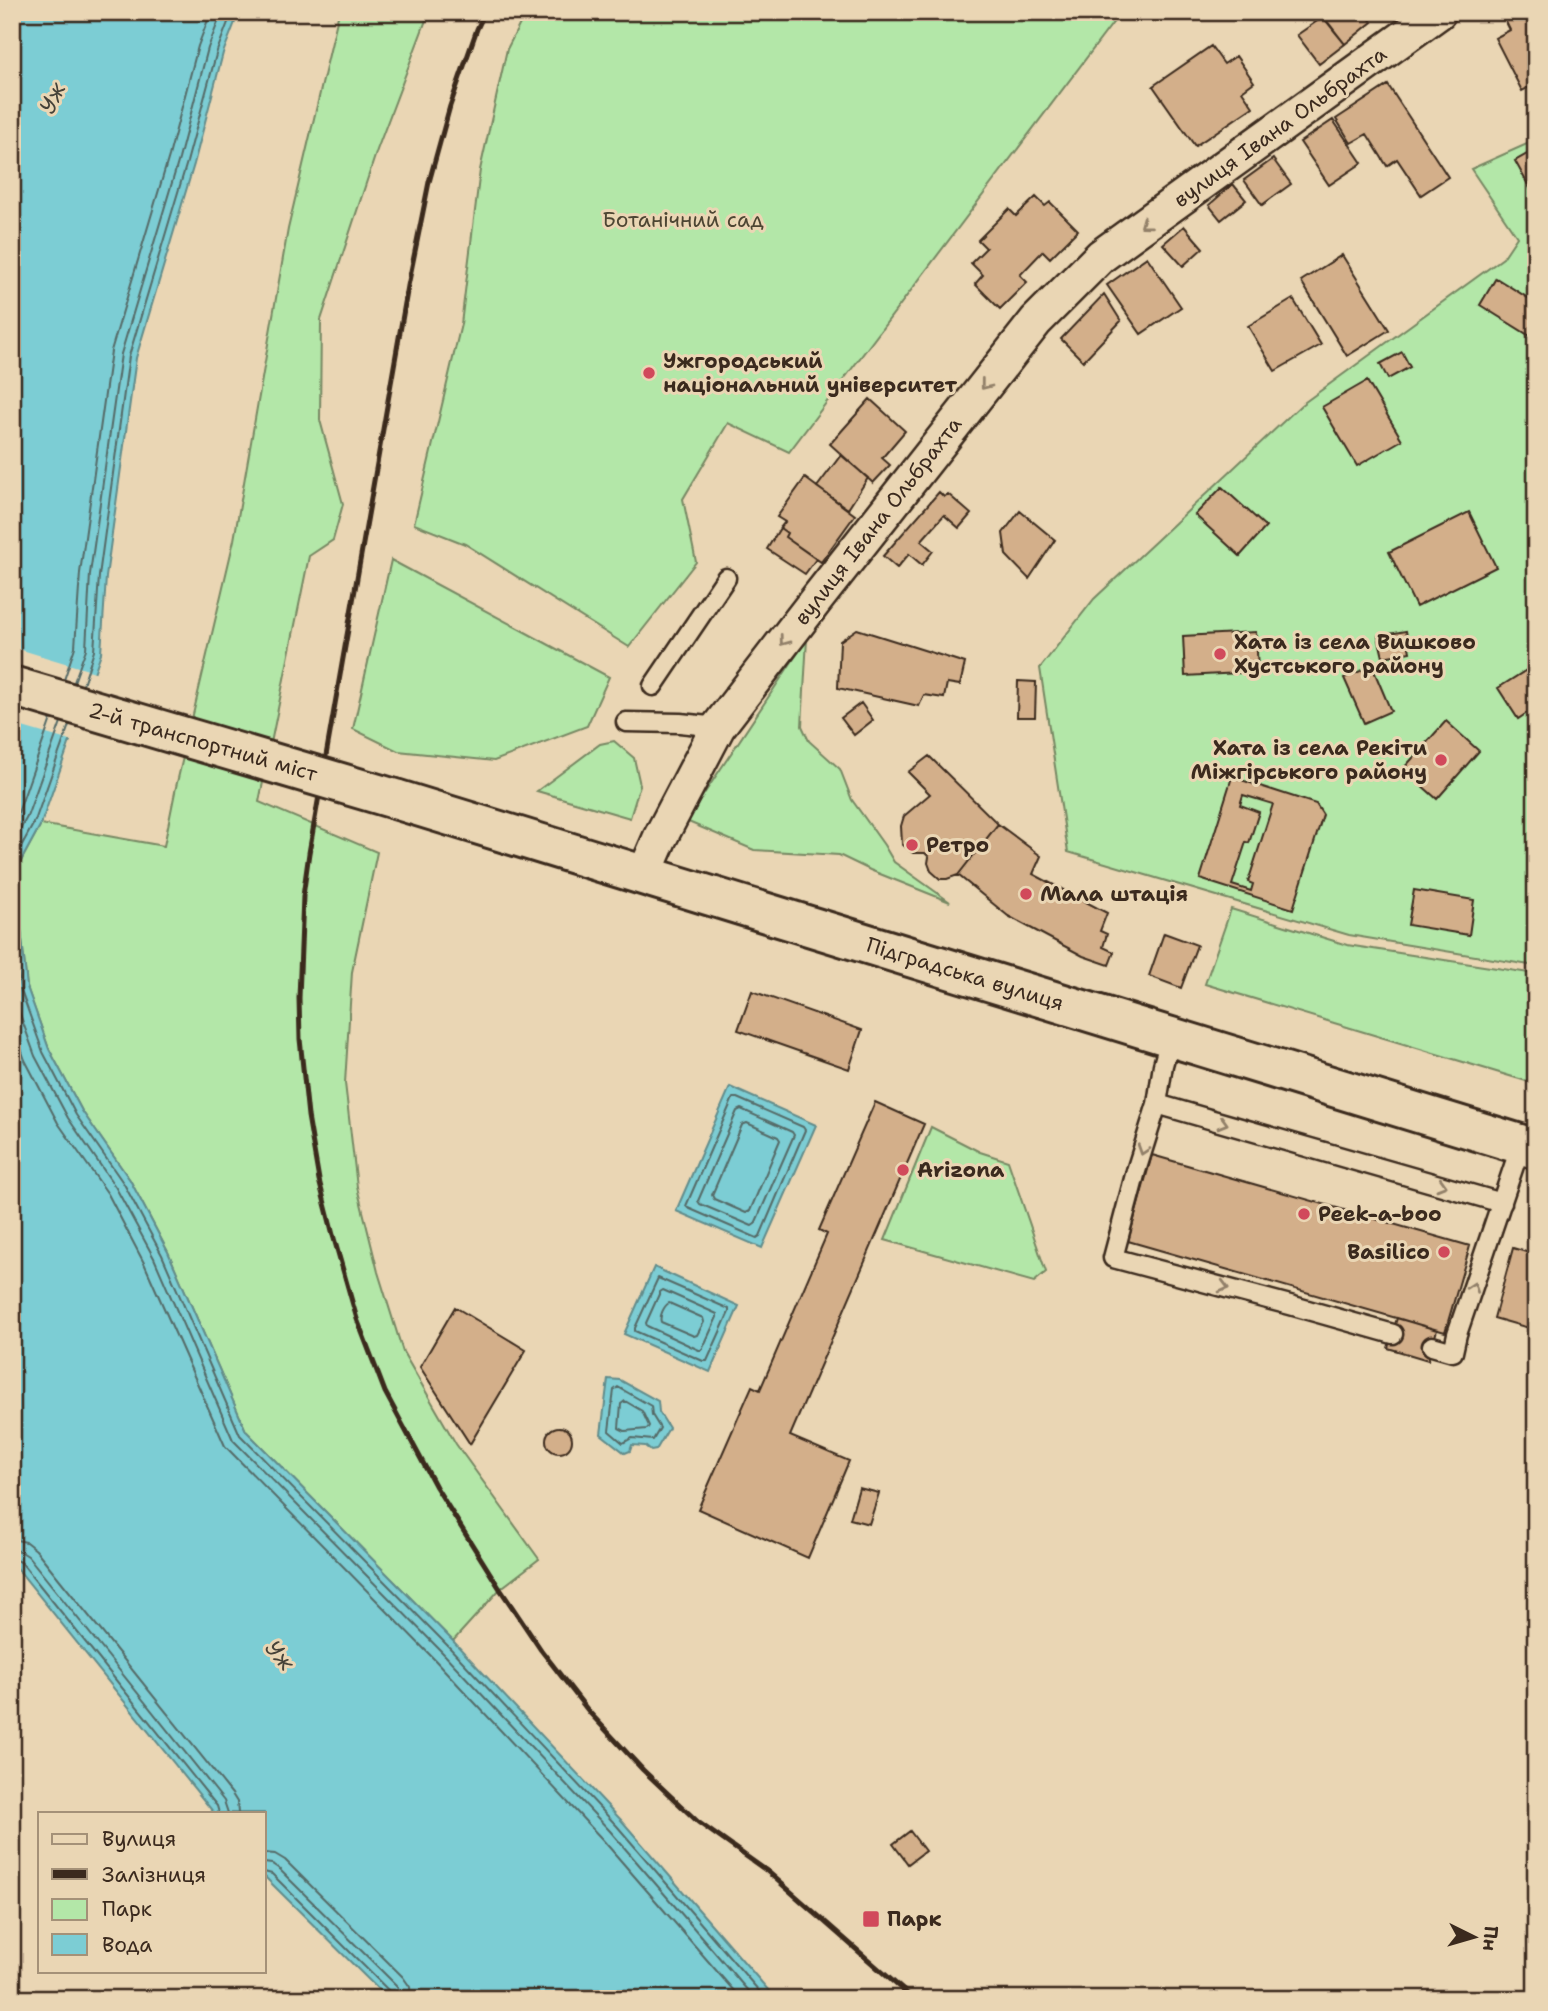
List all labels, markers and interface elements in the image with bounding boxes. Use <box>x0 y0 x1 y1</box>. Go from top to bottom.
street label: вулиця Івана Ольбрахта <box>1168 40 1392 214</box>
water label: Уж <box>32 77 73 118</box>
park label: Ботанічний сад <box>602 206 764 234</box>
one-way arrow <box>1140 216 1153 229</box>
place label: Ужгородський національний університет <box>663 347 958 399</box>
marker: Ужгородський національний університет <box>641 365 657 381</box>
one-way arrow <box>981 377 994 389</box>
street label: вулиця Івана Ольбрахта <box>788 411 968 631</box>
place label: Хата із села Вишково Хустського району <box>1234 628 1476 680</box>
one-way arrow <box>780 633 793 645</box>
marker: Хата із села Вишково Хустського району <box>1212 646 1228 662</box>
street label: 2-й транспортний міст <box>85 696 321 788</box>
place label: Хата із села Рекіти Міжгірського району <box>1191 734 1427 786</box>
marker: Хата із села Рекіти Міжгірського району <box>1433 752 1449 768</box>
place label: Ретро <box>926 831 989 859</box>
marker: Ретро <box>904 837 920 853</box>
place label: Мала штація <box>1040 880 1188 908</box>
marker: Мала штація <box>1018 886 1034 902</box>
street label: Підградська вулиця <box>863 931 1067 1017</box>
one-way arrow <box>1217 1115 1229 1129</box>
one-way arrow <box>1136 1144 1151 1156</box>
place label: Arizona <box>917 1156 1005 1184</box>
marker: Arizona <box>895 1162 911 1178</box>
one-way arrow <box>1435 1177 1447 1192</box>
place label: Peek-a-boo <box>1318 1200 1442 1228</box>
marker: Peek-a-boo <box>1296 1206 1312 1222</box>
place label: Basilico <box>1347 1238 1430 1266</box>
marker: Basilico <box>1436 1244 1452 1260</box>
one-way arrow <box>1217 1279 1229 1294</box>
one-way arrow <box>1465 1281 1480 1293</box>
water label: Уж <box>258 1633 302 1677</box>
legend <box>38 1812 266 1972</box>
text: Вулиця <box>102 1825 176 1853</box>
text: Залізниця <box>102 1861 206 1889</box>
text: Парк <box>102 1895 152 1923</box>
north arrow <box>1440 1902 1510 1972</box>
place label: Парк <box>887 1905 942 1933</box>
marker: Парк <box>861 1909 881 1929</box>
text: Пн <box>1477 1925 1504 1952</box>
text: Вода <box>102 1931 152 1959</box>

